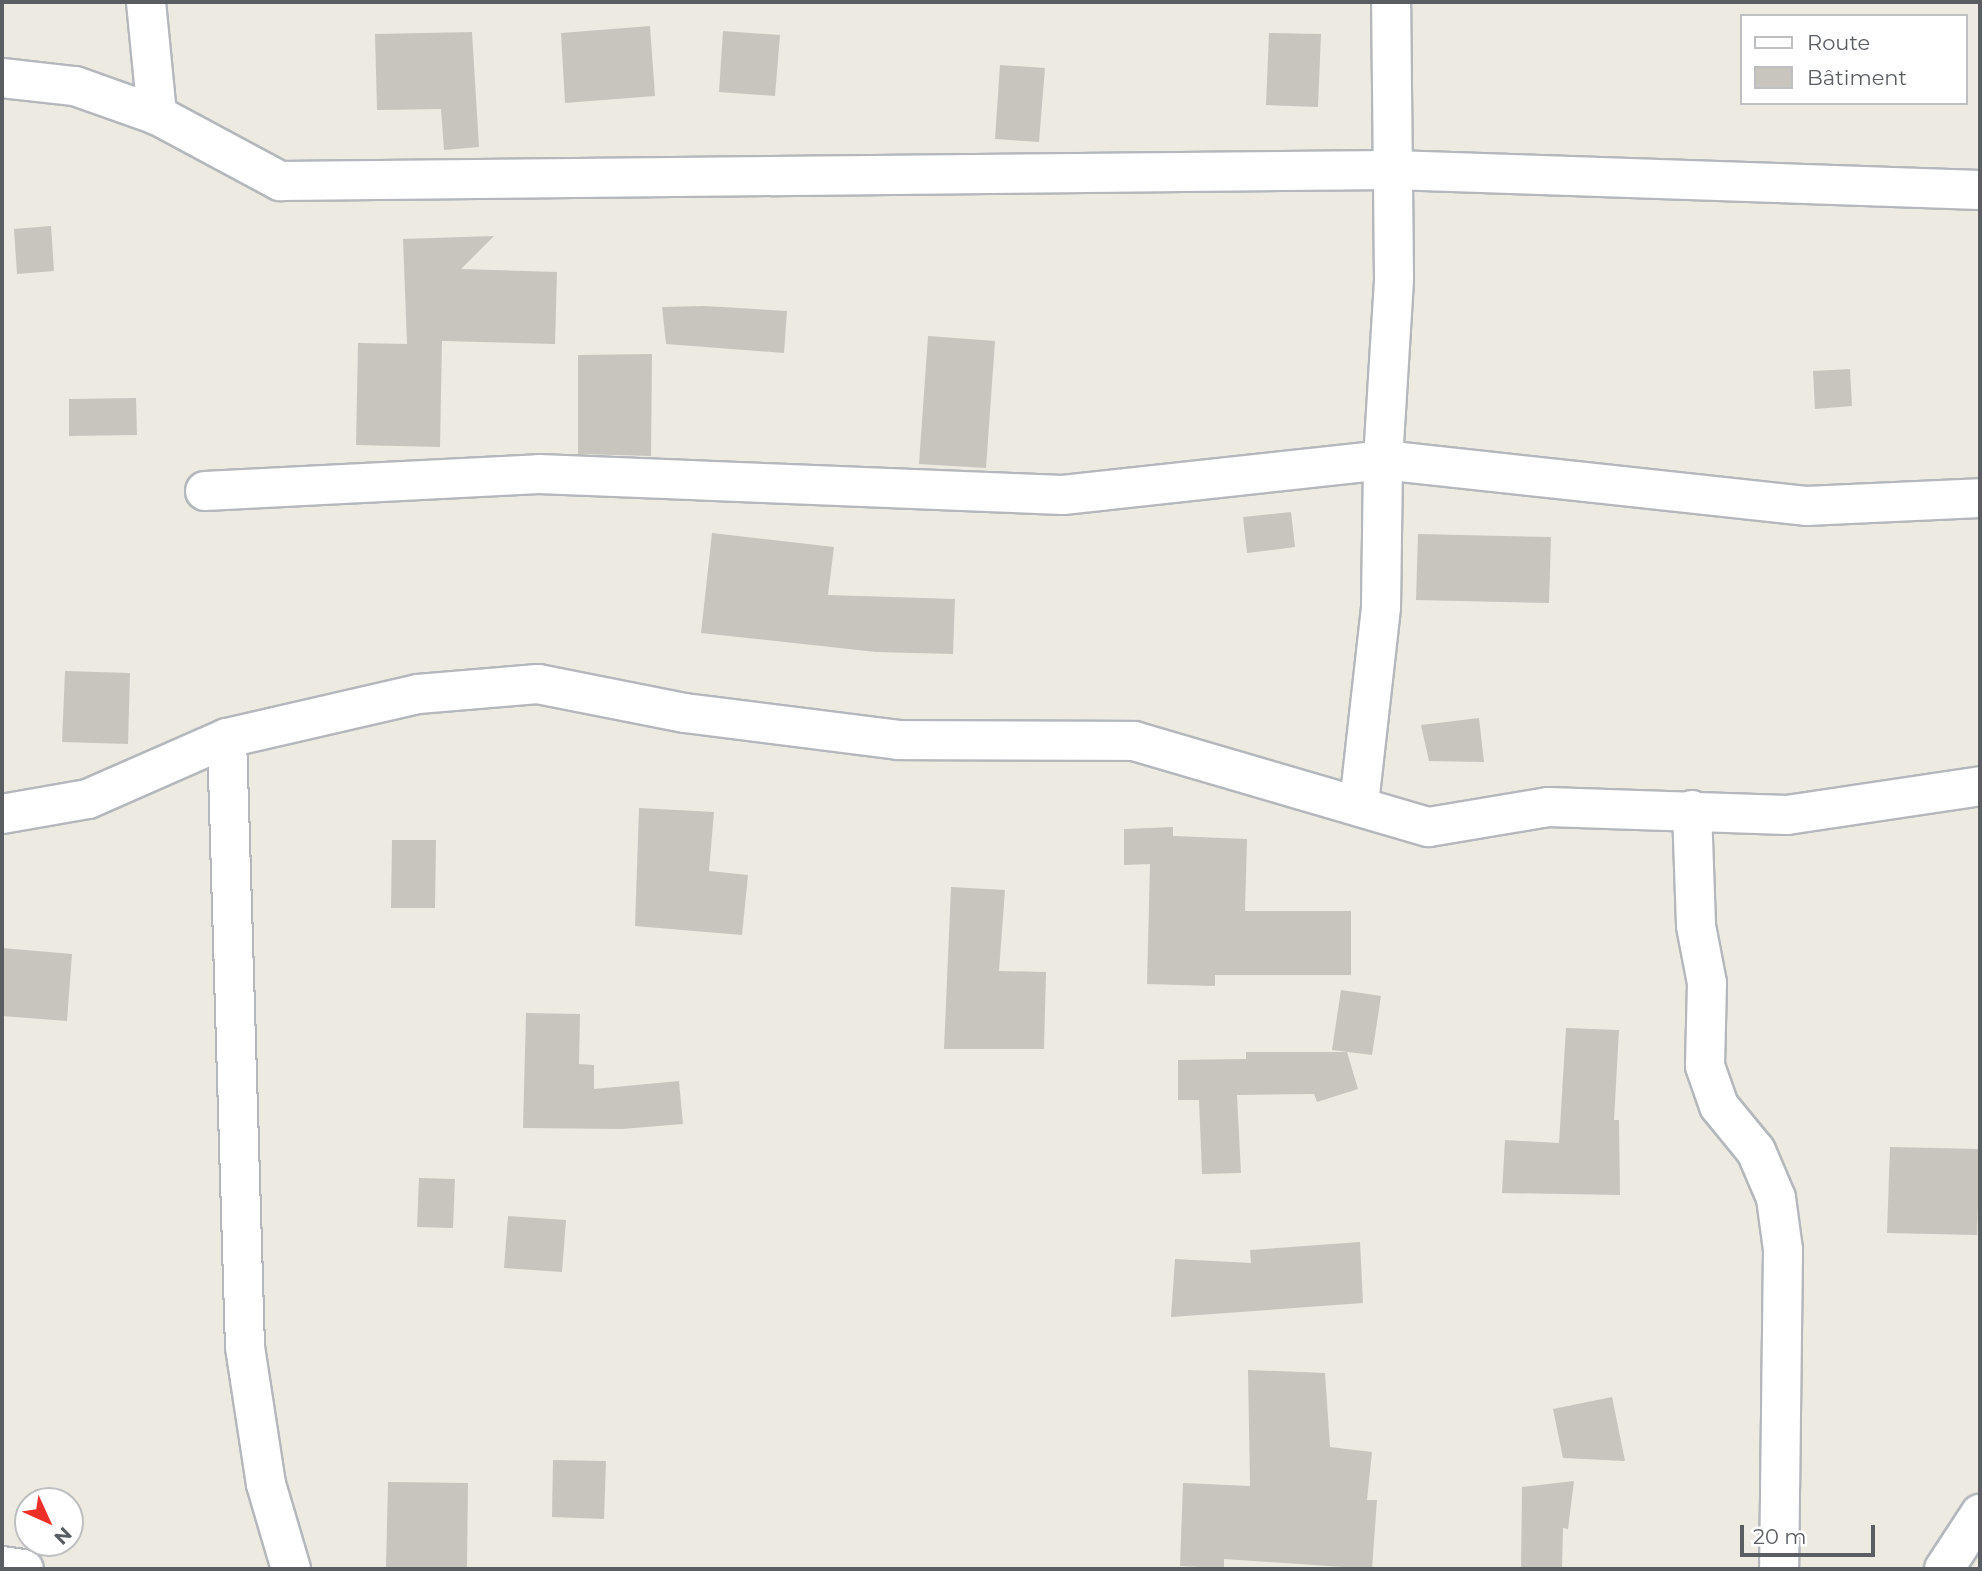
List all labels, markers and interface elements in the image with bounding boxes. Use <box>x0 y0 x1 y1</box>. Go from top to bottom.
legend <box>1741 14 1968 105</box>
text: Route <box>1807 30 1870 55</box>
text: Bâtiment <box>1807 65 1907 90</box>
north arrow <box>14 1487 84 1557</box>
scale bar <box>1744 1512 1879 1556</box>
text: N <box>49 1522 76 1549</box>
text: 20 m <box>1753 1524 1807 1549</box>

